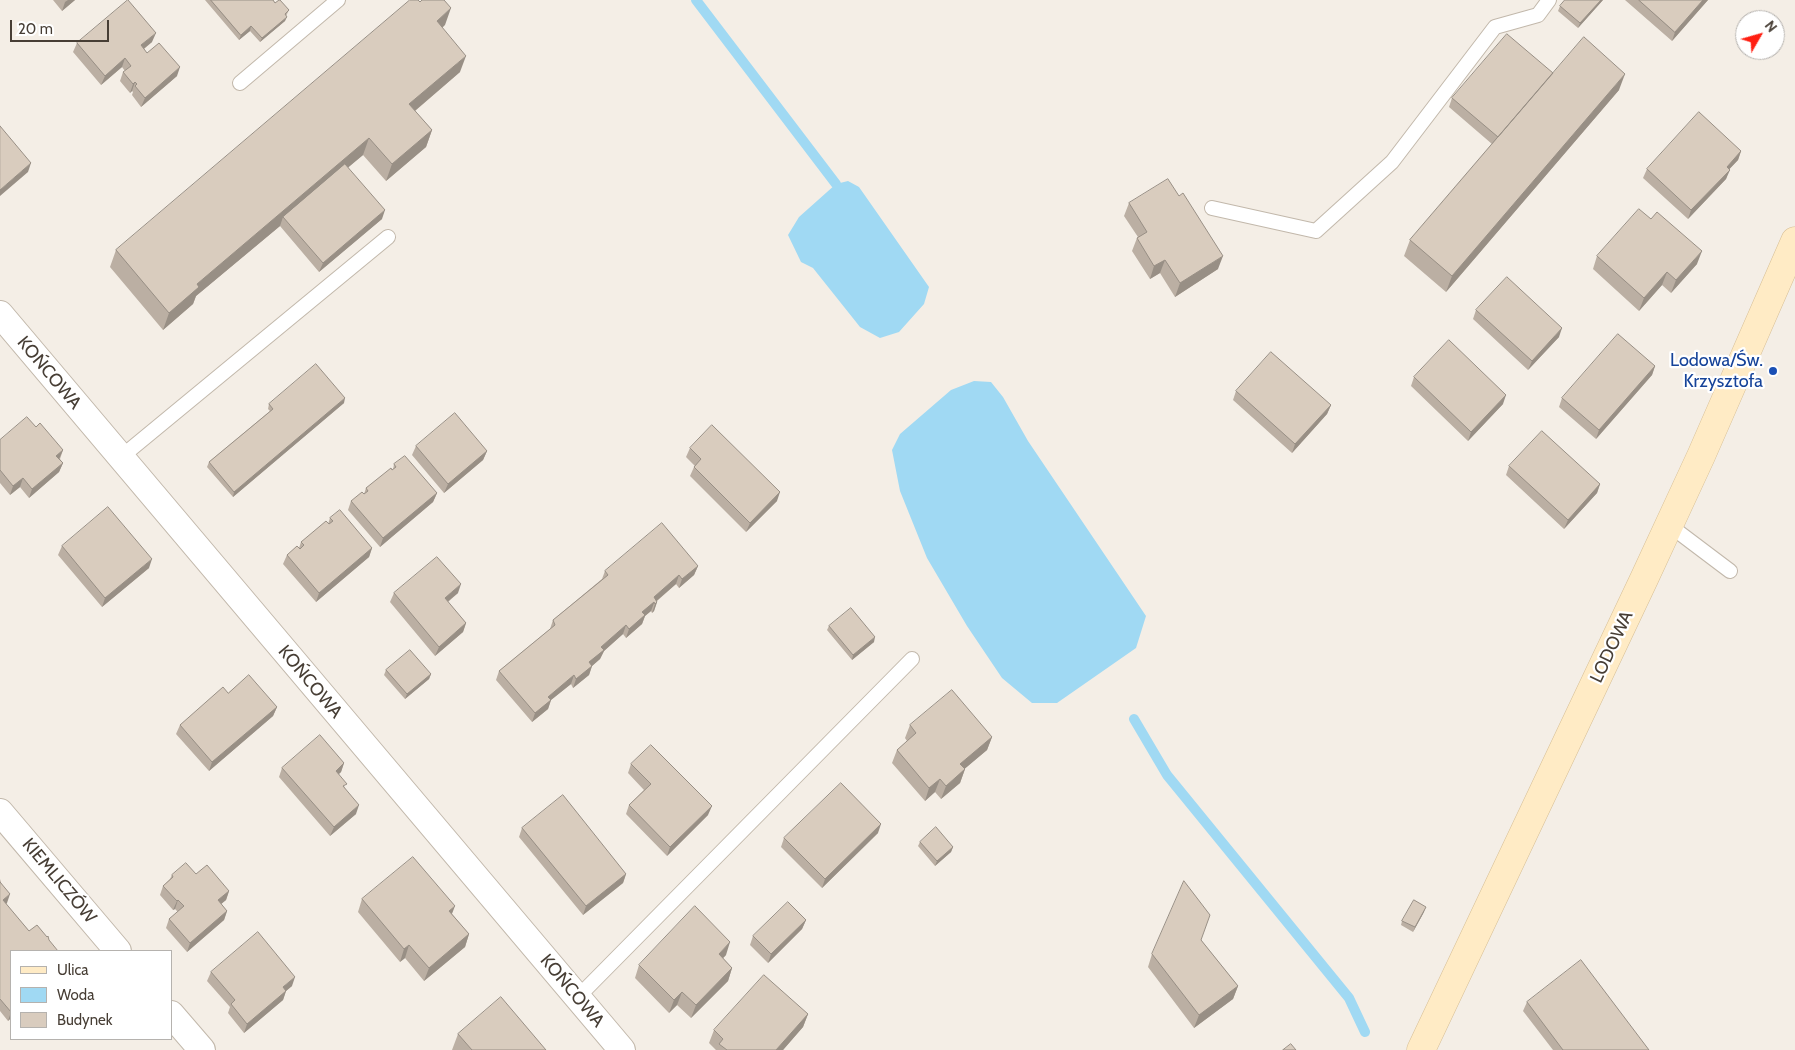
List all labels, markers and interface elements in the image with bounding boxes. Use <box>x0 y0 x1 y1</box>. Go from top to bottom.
scale bar <box>12 10 111 42</box>
north arrow <box>1735 10 1785 60</box>
text: N <box>1761 17 1781 36</box>
text: 20 m <box>18 20 53 38</box>
street label: KOŃCOWA <box>12 332 86 414</box>
place label: Lodowa/Św. Krzysztofa <box>1670 350 1763 392</box>
marker: Lodowa/Św. Krzysztofa <box>1767 365 1779 377</box>
street label: LODOWA <box>1586 608 1638 686</box>
street label: KOŃCOWA <box>273 641 347 723</box>
street label: KIEMLICZÓW <box>17 834 101 928</box>
legend <box>10 950 172 1040</box>
street label: KOŃCOWA <box>535 950 609 1032</box>
text: Ulica <box>57 961 88 979</box>
text: Woda <box>57 986 94 1004</box>
text: Budynek <box>57 1011 112 1029</box>

